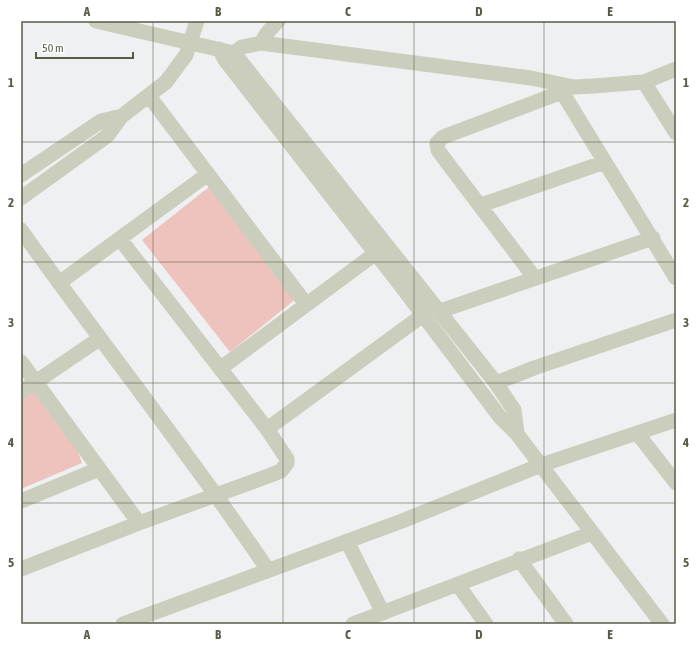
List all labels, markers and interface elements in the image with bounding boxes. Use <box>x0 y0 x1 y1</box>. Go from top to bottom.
text: A <box>83 4 91 19</box>
text: B <box>215 4 222 19</box>
text: C <box>345 4 351 19</box>
text: D <box>475 4 483 19</box>
text: E <box>607 4 613 19</box>
scale bar <box>36 34 133 60</box>
text: 50 m <box>42 41 64 55</box>
text: 1 <box>8 75 14 90</box>
text: 1 <box>683 75 689 90</box>
text: 2 <box>8 195 14 210</box>
text: 2 <box>683 195 689 210</box>
text: 3 <box>8 315 14 330</box>
text: 3 <box>683 315 689 330</box>
text: 4 <box>7 435 14 450</box>
text: 4 <box>682 435 689 450</box>
text: 5 <box>8 555 14 570</box>
text: 5 <box>683 555 689 570</box>
text: A <box>83 627 91 642</box>
text: B <box>215 627 222 642</box>
text: C <box>345 627 351 642</box>
text: D <box>475 627 483 642</box>
text: E <box>607 627 613 642</box>

